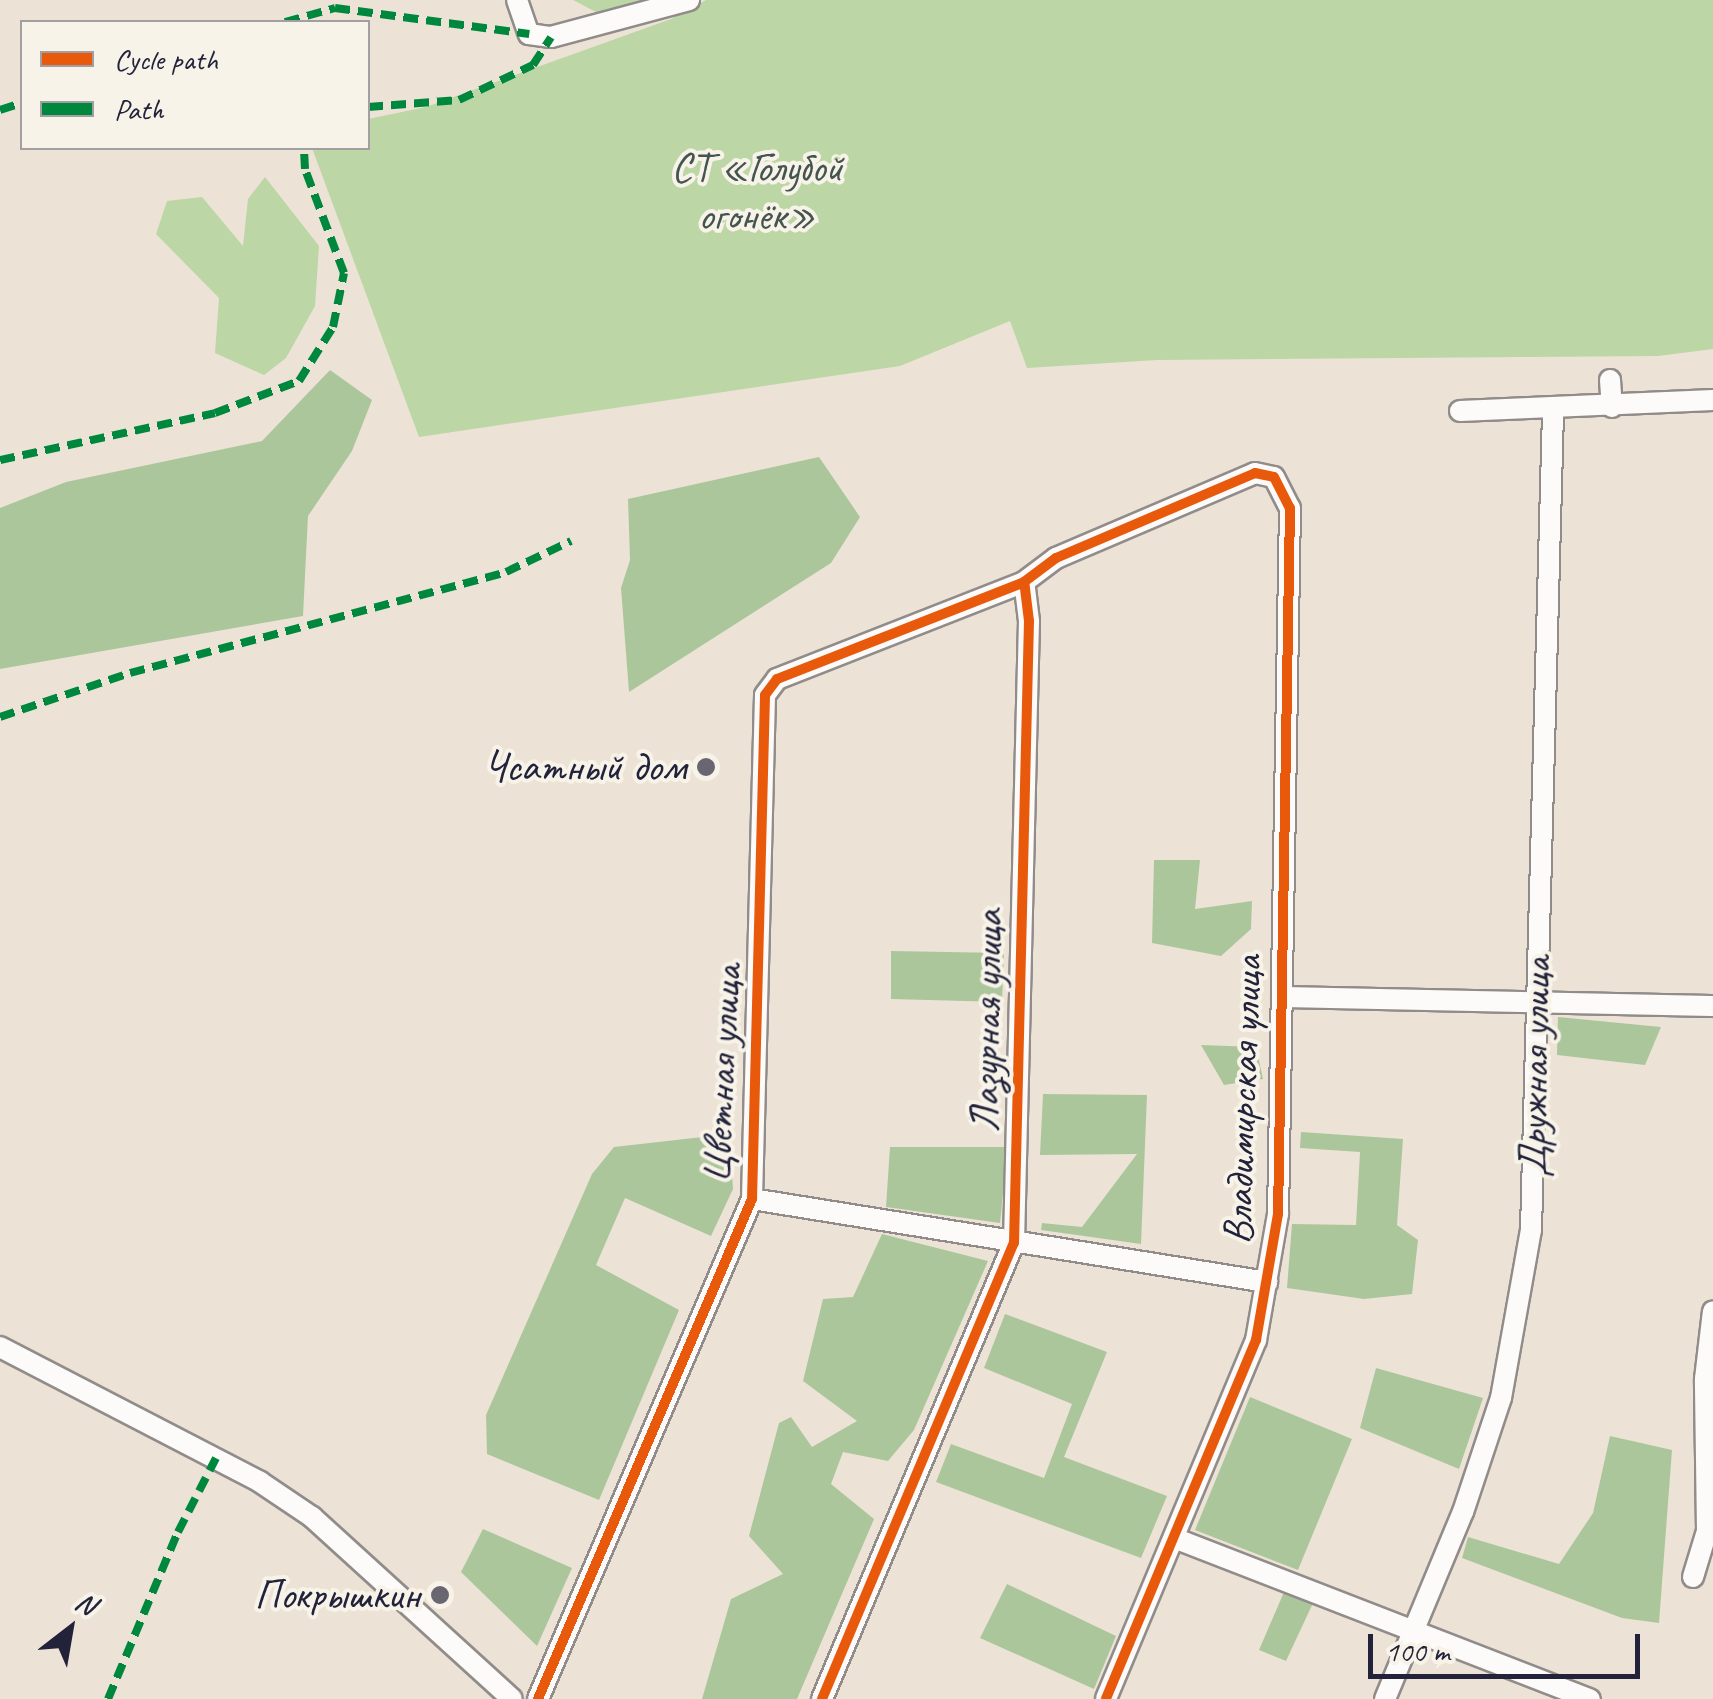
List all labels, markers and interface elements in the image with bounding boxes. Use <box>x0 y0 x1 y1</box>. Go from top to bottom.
legend <box>20 20 370 150</box>
text: Cycle path <box>114 40 218 78</box>
text: Path <box>114 90 163 128</box>
park label: СТ «Голубой огонёк» <box>671 143 843 242</box>
place label: Чсатный дом <box>484 742 686 792</box>
marker: Чсатный дом <box>695 756 717 778</box>
street label: Лазурная улица <box>960 908 1014 1134</box>
street label: Владимирская улица <box>1213 953 1273 1247</box>
street label: Дружная улица <box>1508 956 1562 1178</box>
street label: Цветная улица <box>691 964 753 1184</box>
place label: Покрышкин <box>255 1570 420 1620</box>
north arrow <box>20 1579 120 1679</box>
text: N <box>69 1583 102 1622</box>
marker: Покрышкин <box>429 1584 451 1606</box>
scale bar <box>1373 1614 1646 1676</box>
text: 100 m <box>1385 1632 1450 1670</box>

